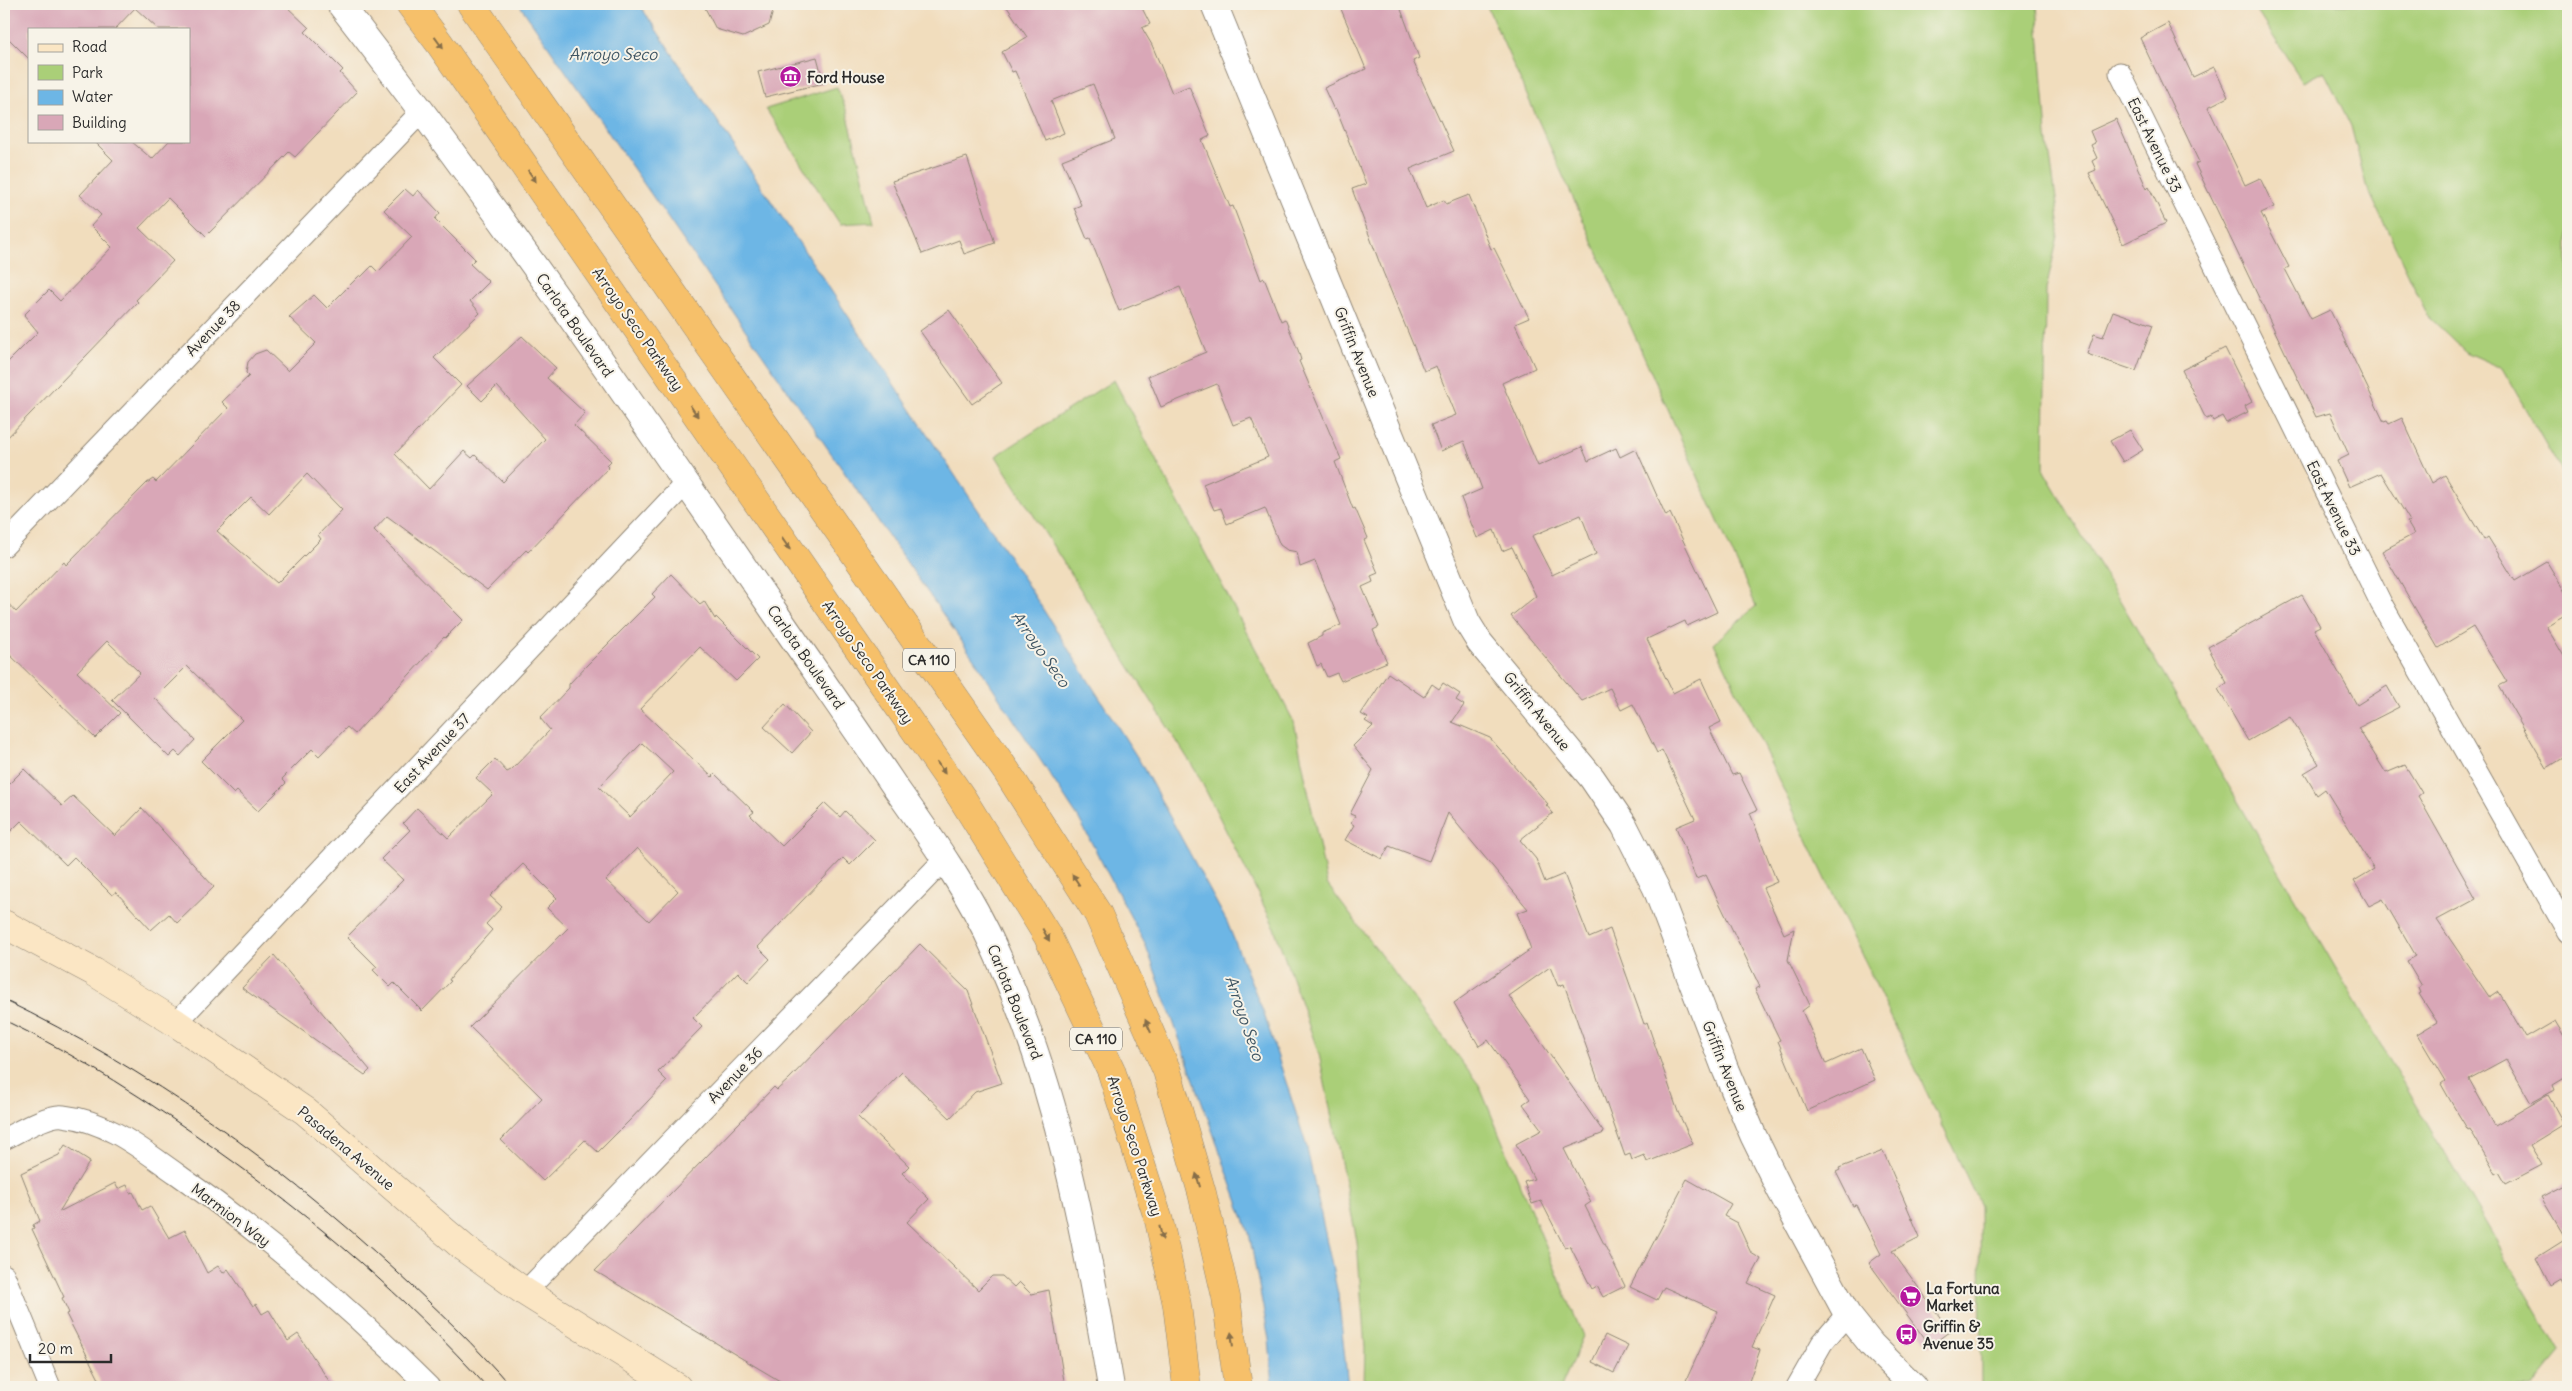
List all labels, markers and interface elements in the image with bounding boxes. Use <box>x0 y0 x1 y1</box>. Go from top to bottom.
legend <box>28 28 190 142</box>
one-way arrow <box>434 36 444 50</box>
text: Road <box>72 37 107 56</box>
water label: Arroyo Seco <box>569 44 658 64</box>
text: Park <box>72 63 103 82</box>
museum icon: Ford House <box>779 65 803 89</box>
place label: Ford House <box>807 68 884 87</box>
text: Water <box>72 87 113 106</box>
street label: East Avenue 33 <box>2124 94 2186 196</box>
text: Building <box>72 113 127 132</box>
one-way arrow <box>527 169 537 183</box>
street label: Arroyo Seco Parkway <box>588 264 688 394</box>
street label: Carlota Boulevard <box>532 269 618 381</box>
street label: Avenue 38 <box>182 296 244 360</box>
street label: Griffin Avenue <box>1330 304 1384 400</box>
one-way arrow <box>689 404 699 417</box>
street label: East Avenue 33 <box>2303 457 2365 559</box>
one-way arrow <box>781 537 791 551</box>
street label: Arroyo Seco Parkway <box>818 597 918 727</box>
street label: Carlota Boulevard <box>763 601 849 713</box>
water label: Arroyo Seco <box>1007 607 1075 692</box>
road number: CA 110 <box>903 648 955 672</box>
street label: Griffin Avenue <box>1499 668 1575 754</box>
street label: East Avenue 37 <box>390 709 474 797</box>
one-way arrow <box>936 761 946 775</box>
one-way arrow <box>1072 874 1081 887</box>
one-way arrow <box>1042 928 1050 943</box>
street label: Carlota Boulevard <box>983 942 1047 1062</box>
water label: Arroyo Seco <box>1221 973 1269 1064</box>
street label: Griffin Avenue <box>1698 1018 1752 1114</box>
one-way arrow <box>1143 1019 1151 1033</box>
road number: CA 110 <box>1070 1028 1122 1050</box>
street label: Avenue 36 <box>703 1043 767 1107</box>
street label: Arroyo Seco Parkway <box>1103 1073 1167 1219</box>
street label: Pasadena Avenue <box>294 1102 398 1194</box>
one-way arrow <box>1194 1173 1202 1188</box>
street label: Marmion Way <box>188 1179 274 1251</box>
one-way arrow <box>1157 1225 1165 1240</box>
place label: La Fortuna Market <box>1926 1279 2000 1315</box>
supermarket icon: La Fortuna Market <box>1898 1285 1922 1309</box>
place label: Griffin & Avenue 35 <box>1923 1317 1994 1353</box>
bus stop icon: Griffin & Avenue 35 <box>1895 1323 1919 1347</box>
scale bar <box>30 1331 111 1363</box>
one-way arrow <box>1228 1331 1236 1347</box>
text: 20 m <box>38 1339 73 1358</box>

